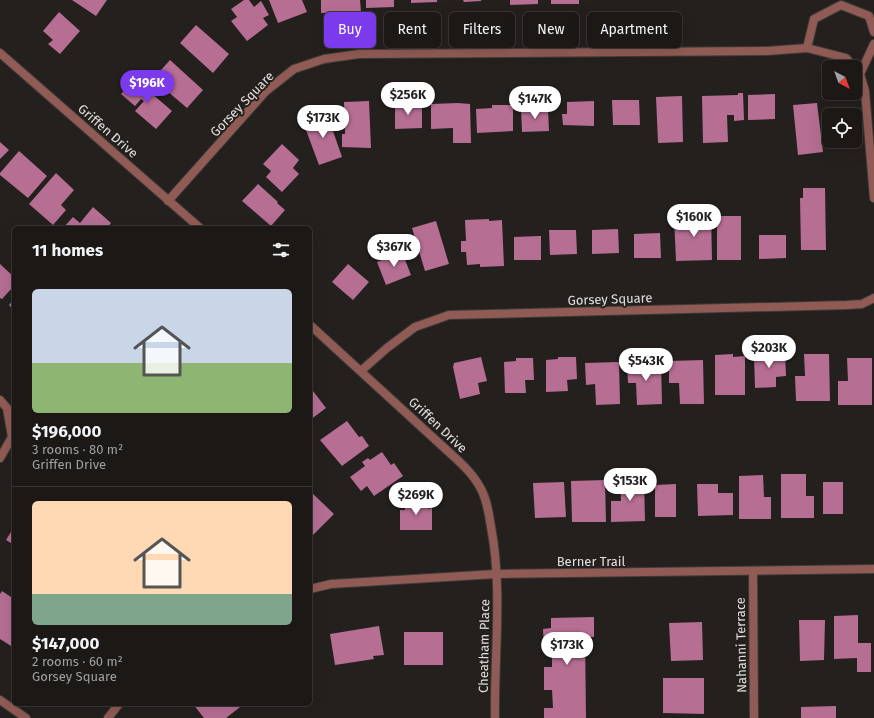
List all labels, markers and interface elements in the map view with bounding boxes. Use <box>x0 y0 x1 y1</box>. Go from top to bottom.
chip: Buy <box>324 12 376 48</box>
chip: Rent <box>384 12 441 48</box>
chip: Filters <box>449 12 515 48</box>
chip: New <box>523 12 579 48</box>
chip: Apartment <box>587 12 682 48</box>
north arrow <box>822 60 862 100</box>
map controls <box>822 60 862 148</box>
street label: Gorsey Square <box>207 68 277 140</box>
pin: $196K <box>119 70 175 104</box>
text: $196K <box>129 75 165 90</box>
pin: $256K <box>380 82 436 116</box>
pin: $147K <box>507 86 563 120</box>
text: $256K <box>390 87 426 102</box>
text: $147K <box>518 91 552 106</box>
street label: Griffen Drive <box>75 101 141 161</box>
pin: $173K <box>295 105 351 139</box>
button: locate <box>822 108 862 148</box>
text: $173K <box>306 110 340 125</box>
pin: $160K <box>666 204 722 238</box>
text: $160K <box>676 209 712 224</box>
pin: $367K <box>366 234 422 268</box>
icon: filters <box>270 239 292 261</box>
text: $367K <box>376 239 412 254</box>
text: 11 homes <box>32 240 103 261</box>
street label: Gorsey Square <box>567 290 653 308</box>
icon: home <box>126 315 198 387</box>
pin: $203K <box>741 335 797 369</box>
text: $203K <box>751 340 787 355</box>
pin: $543K <box>618 348 674 382</box>
text: $543K <box>628 353 664 368</box>
street label: Griffen Drive <box>406 394 470 456</box>
text: $196,000 <box>32 421 101 442</box>
text: 3 rooms · 80 m² <box>32 442 123 457</box>
text: Griffen Drive <box>32 457 106 472</box>
pin: $153K <box>602 468 658 502</box>
text: $153K <box>613 473 647 488</box>
pin: $269K <box>388 482 444 516</box>
text: $269K <box>398 487 434 502</box>
icon: home <box>126 527 198 599</box>
street label: Berner Trail <box>557 554 625 569</box>
street label: Nahanni Terrace <box>733 597 749 693</box>
street label: Cheatham Place <box>476 599 492 693</box>
pin: $173K <box>539 632 595 666</box>
text: $147,000 <box>32 633 99 654</box>
text: $173K <box>550 637 584 652</box>
text: 2 rooms · 60 m² <box>32 654 123 669</box>
text: Gorsey Square <box>32 669 117 684</box>

